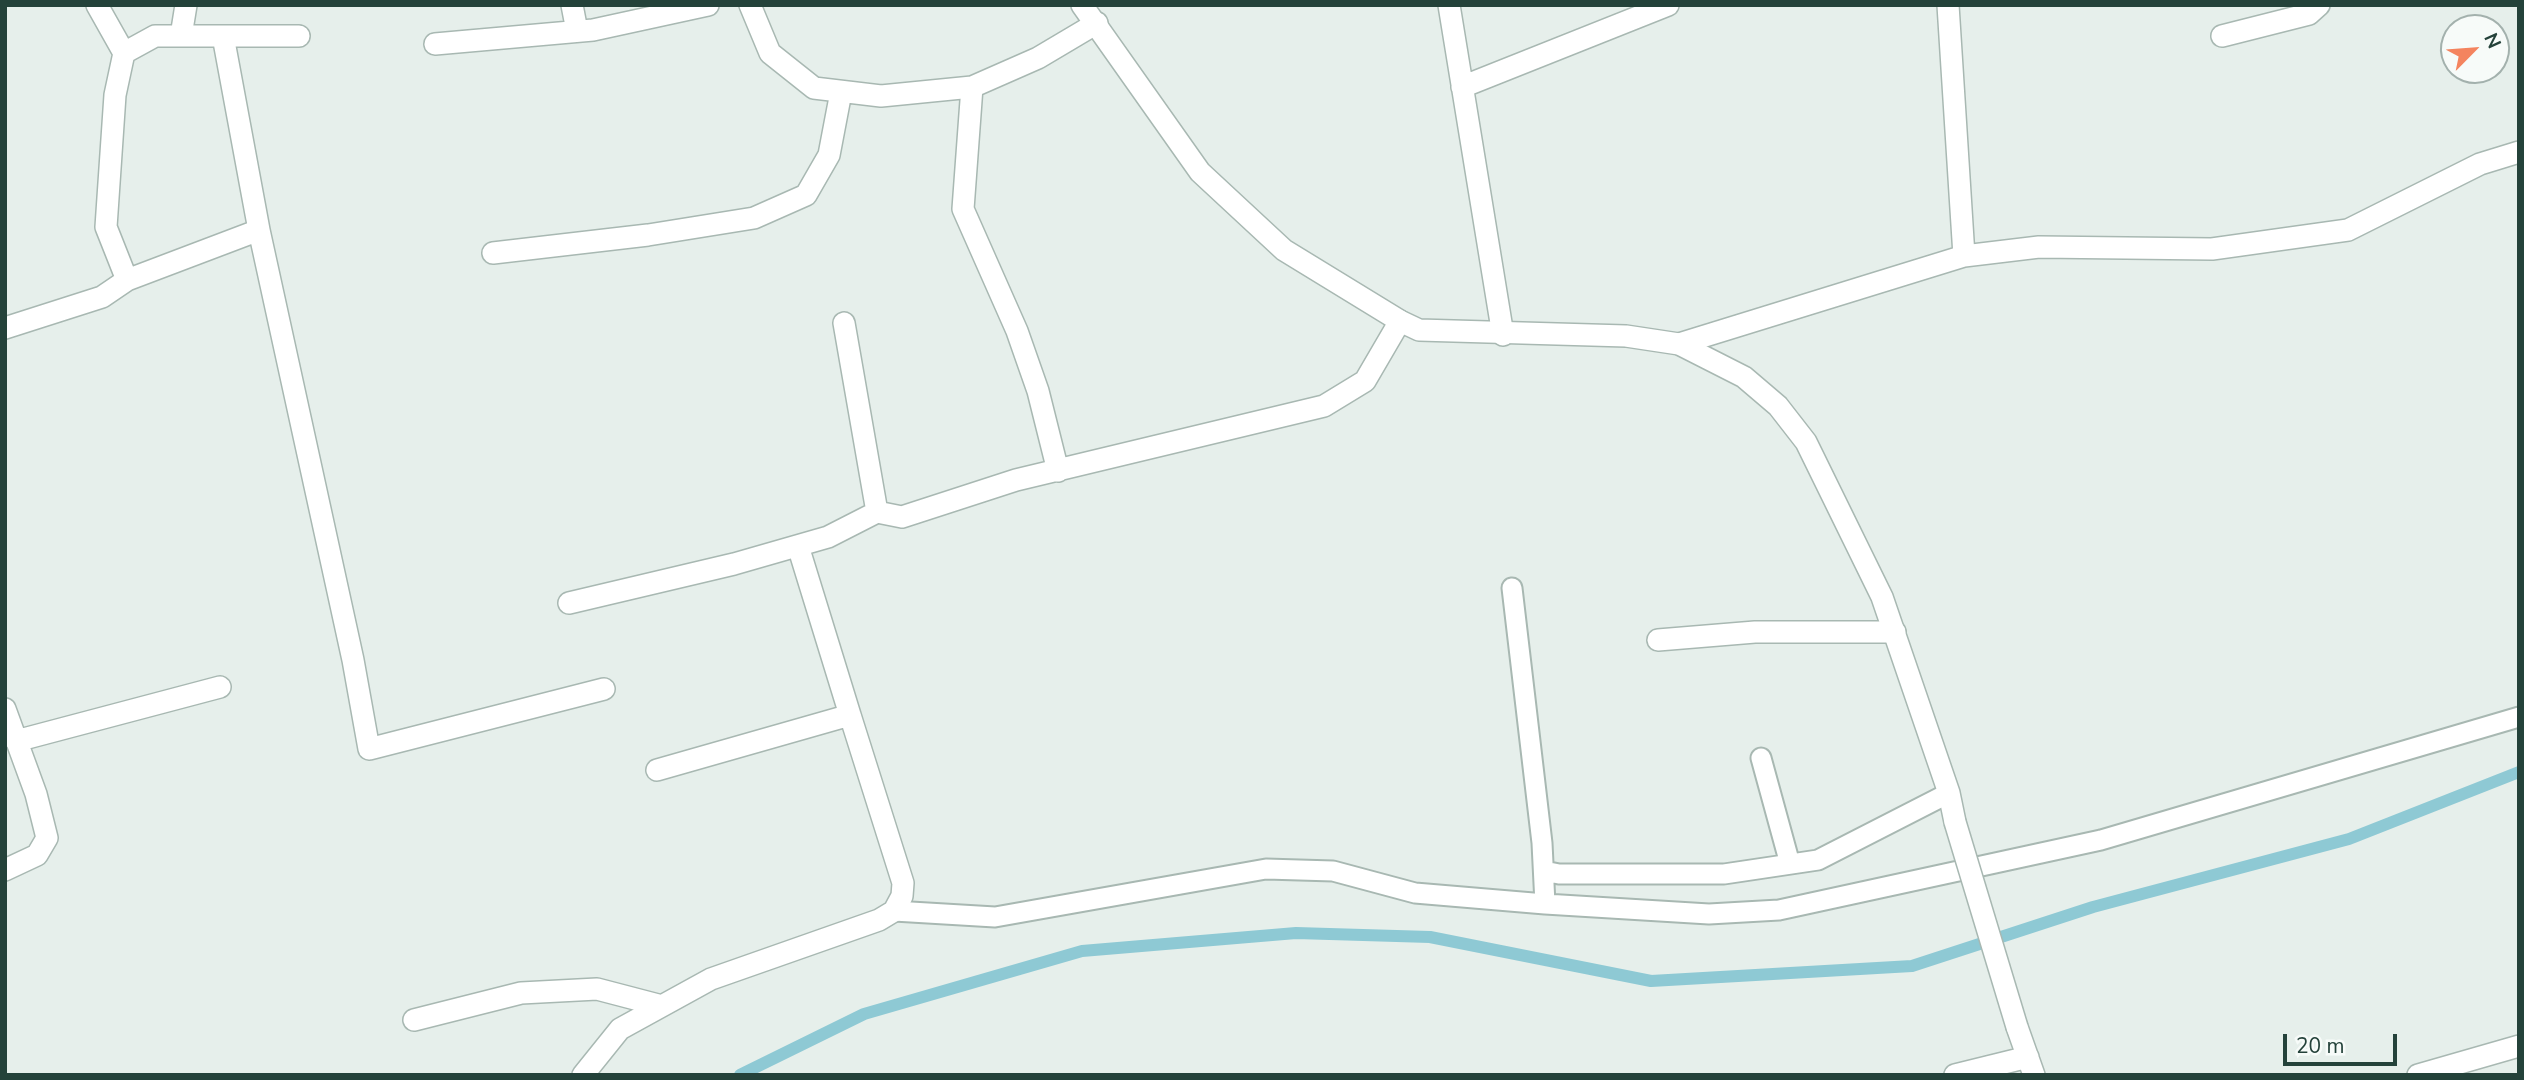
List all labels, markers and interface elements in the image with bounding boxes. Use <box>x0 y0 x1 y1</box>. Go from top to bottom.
north arrow <box>2440 14 2510 84</box>
text: N <box>2477 29 2507 53</box>
scale bar <box>2286 1020 2400 1064</box>
text: 20 m <box>2296 1032 2345 1060</box>

